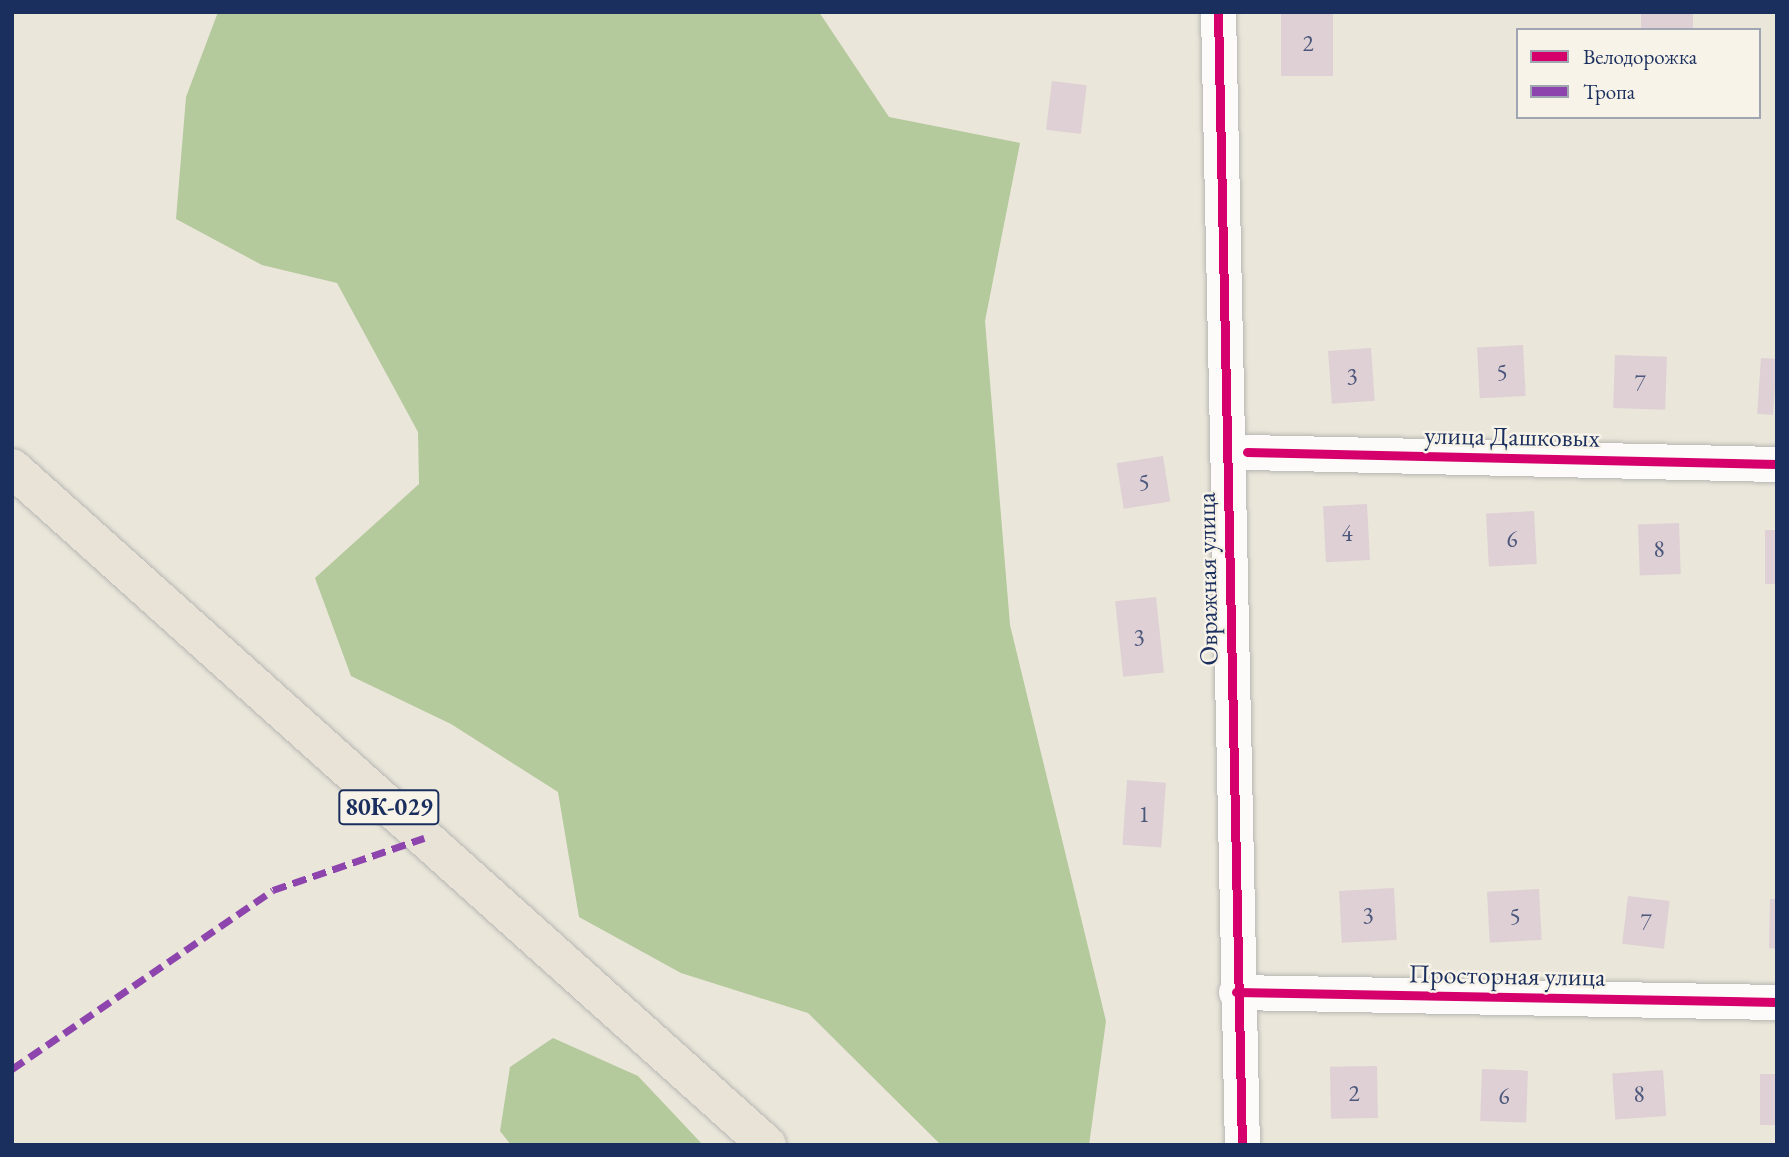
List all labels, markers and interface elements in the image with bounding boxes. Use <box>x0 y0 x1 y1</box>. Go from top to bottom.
legend <box>1516 28 1761 119</box>
house number: 2 <box>1302 29 1314 57</box>
text: Велодорожка <box>1583 43 1697 70</box>
text: Тропа <box>1583 78 1635 105</box>
house number: 5 <box>1496 358 1508 386</box>
house number: 3 <box>1346 362 1358 390</box>
house number: 7 <box>1634 369 1646 397</box>
street label: улица Дашковых <box>1424 420 1600 454</box>
house number: 5 <box>1138 468 1150 496</box>
street label: Овражная улица <box>1191 492 1225 666</box>
house number: 4 <box>1341 519 1353 547</box>
house number: 6 <box>1506 525 1518 553</box>
house number: 8 <box>1653 535 1665 563</box>
house number: 3 <box>1133 623 1145 651</box>
road number: 80К-029 <box>338 786 440 828</box>
house number: 1 <box>1138 800 1150 828</box>
house number: 3 <box>1362 901 1374 929</box>
house number: 5 <box>1509 902 1521 930</box>
house number: 7 <box>1640 908 1652 936</box>
street label: Просторная улица <box>1408 959 1606 993</box>
house number: 2 <box>1348 1079 1360 1107</box>
house number: 8 <box>1633 1080 1645 1108</box>
house number: 6 <box>1498 1082 1510 1110</box>

